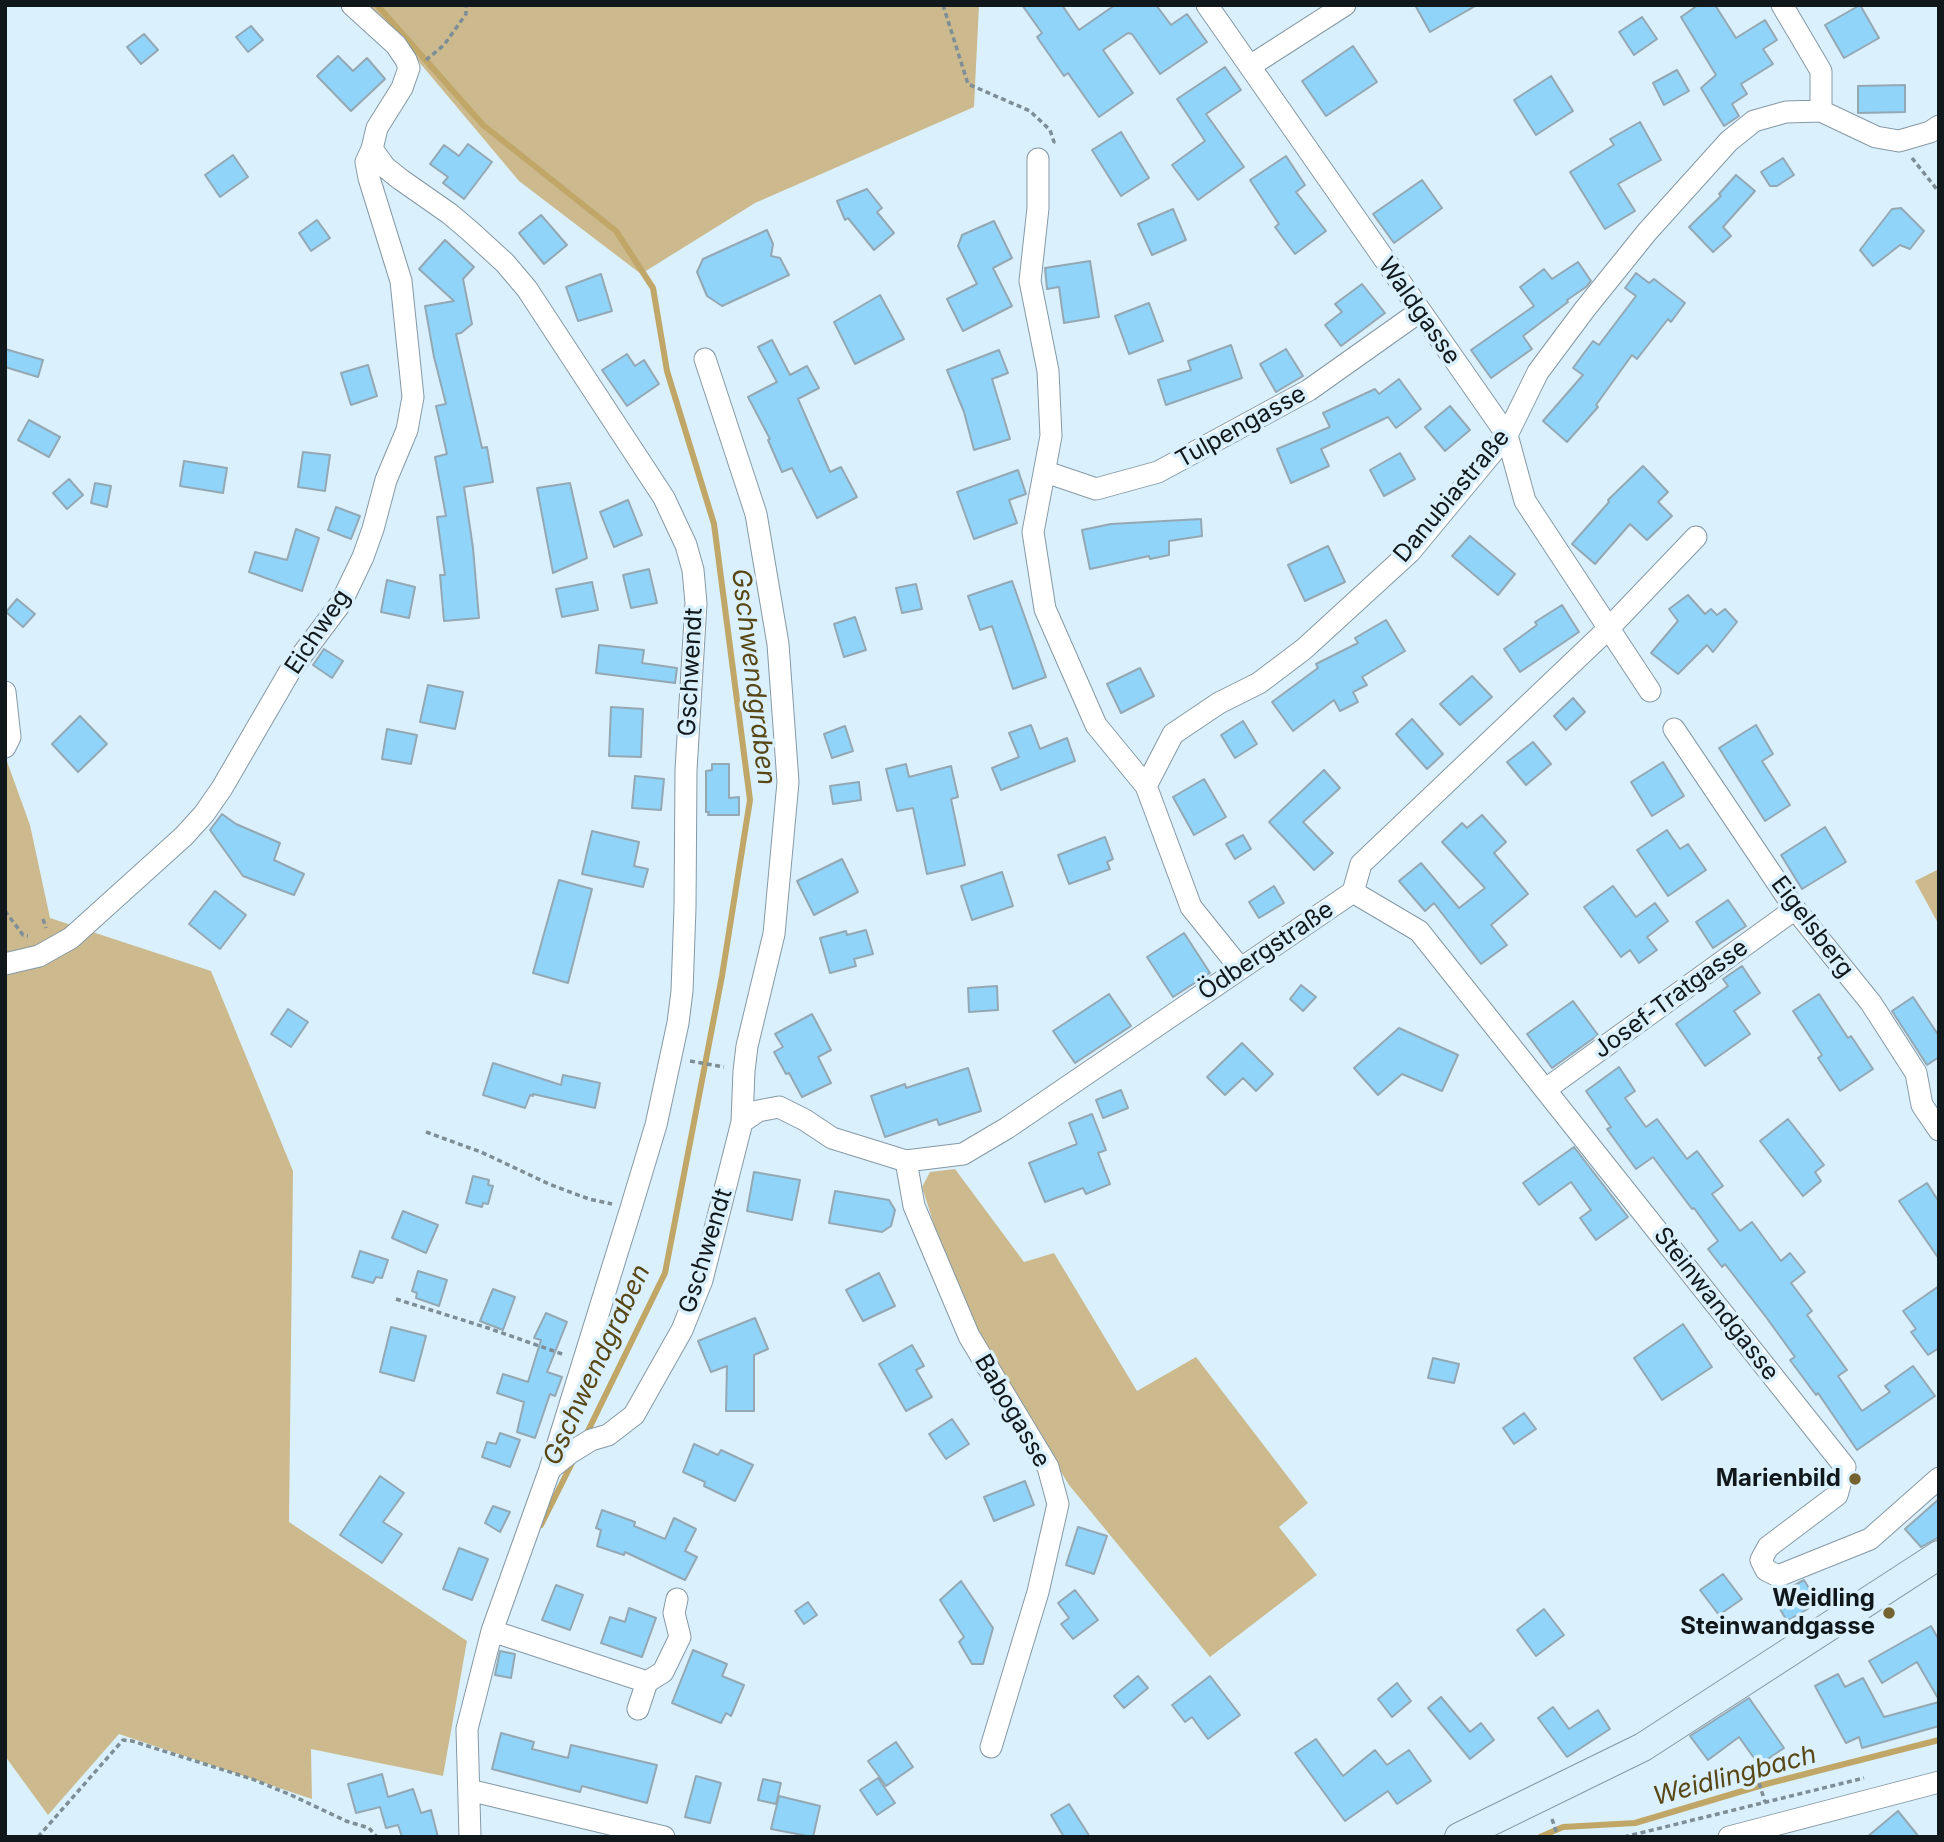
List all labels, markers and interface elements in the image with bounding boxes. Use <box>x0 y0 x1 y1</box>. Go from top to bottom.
street label: Waldgasse <box>1372 252 1466 370</box>
street label: Tulpengasse <box>1171 379 1311 475</box>
street label: Danubiastraße <box>1388 424 1516 568</box>
water label: Gschwendgraben <box>724 567 782 787</box>
street label: Eichweg <box>279 584 357 680</box>
street label: Gschwendt <box>673 607 709 737</box>
street label: Eigelsberg <box>1765 871 1859 983</box>
street label: Ödbergstraße <box>1193 895 1339 1007</box>
street label: Josef-Tratgasse <box>1588 933 1754 1065</box>
street label: Gschwendt <box>673 1185 739 1317</box>
street label: Steinwandgasse <box>1647 1222 1785 1386</box>
water label: Gschwendgraben <box>537 1260 657 1470</box>
street label: Babogasse <box>968 1349 1056 1473</box>
place label: Marienbild <box>1716 1465 1841 1493</box>
marker: Marienbild <box>1847 1471 1863 1487</box>
place label: Weidling Steinwandgasse <box>1680 1585 1875 1641</box>
marker: Weidling Steinwandgasse <box>1881 1605 1897 1621</box>
water label: Weidlingbach <box>1650 1739 1820 1813</box>

